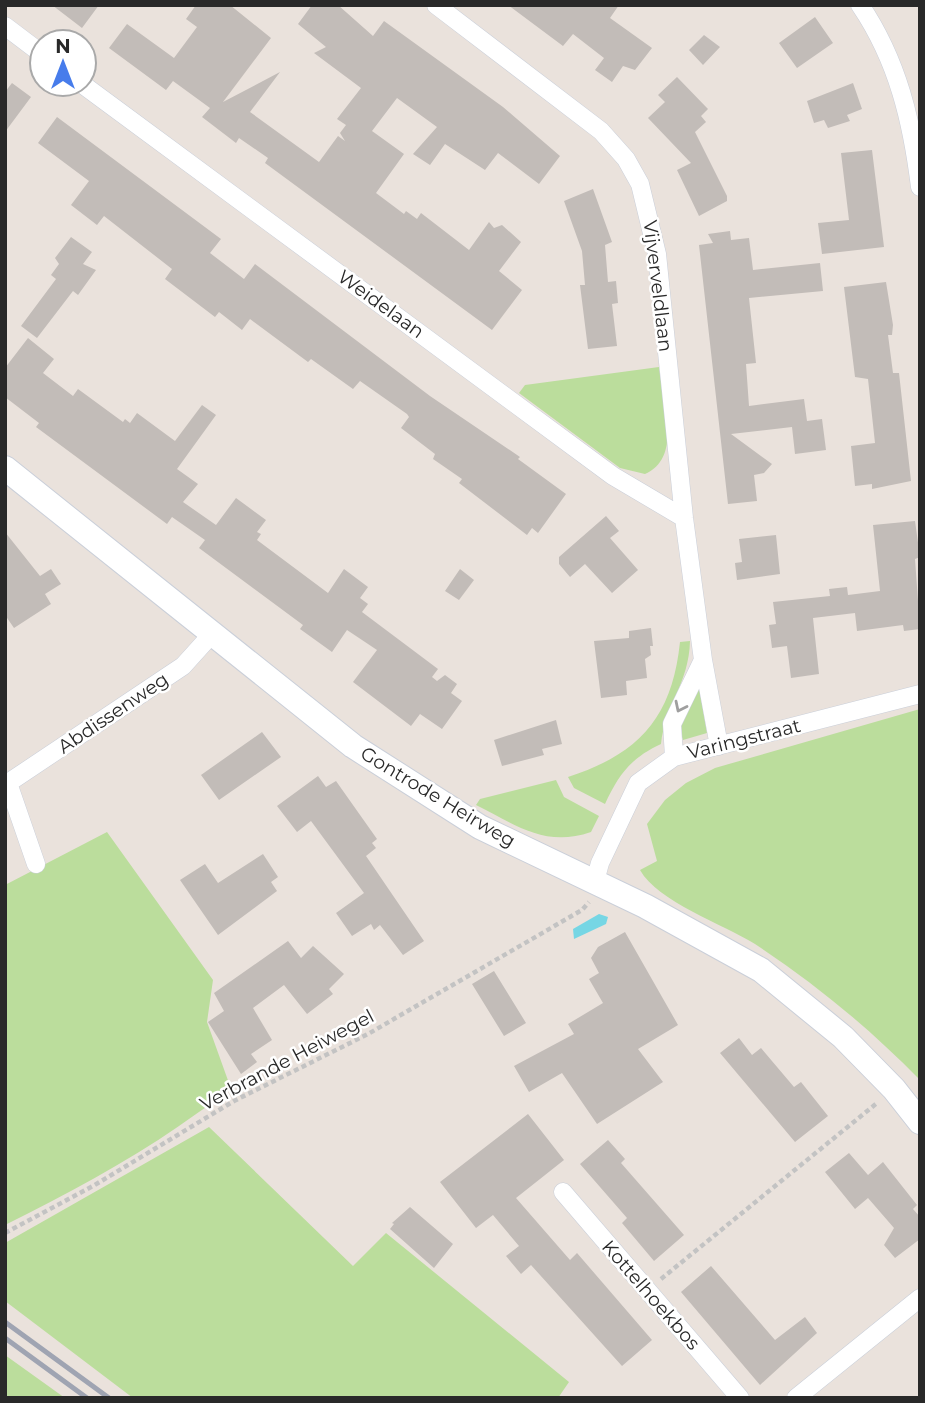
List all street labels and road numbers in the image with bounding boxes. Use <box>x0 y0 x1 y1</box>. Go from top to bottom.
street label: Vijverveldlaan <box>639 219 677 353</box>
street label: Weidelaan <box>333 265 429 343</box>
street label: Abdissenweg <box>53 668 173 758</box>
street label: Varingstraat <box>685 714 803 764</box>
street label: Gontrode Heirweg <box>356 742 520 852</box>
street label: Verbrande Heiwegel <box>196 1004 378 1116</box>
street label: Kottelhoekbos <box>597 1235 705 1355</box>

